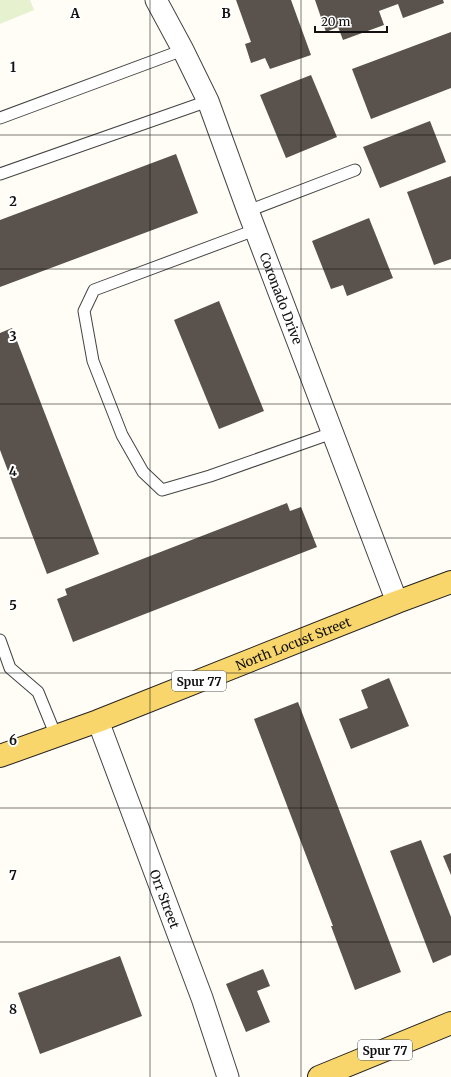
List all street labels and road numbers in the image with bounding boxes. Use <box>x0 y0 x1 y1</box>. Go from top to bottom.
street label: Coronado Drive <box>256 250 307 347</box>
street label: North Locust Street <box>233 613 353 674</box>
road number: Spur 77 <box>172 671 226 691</box>
street label: Orr Street <box>146 867 184 931</box>
road number: Spur 77 <box>358 1040 412 1060</box>

